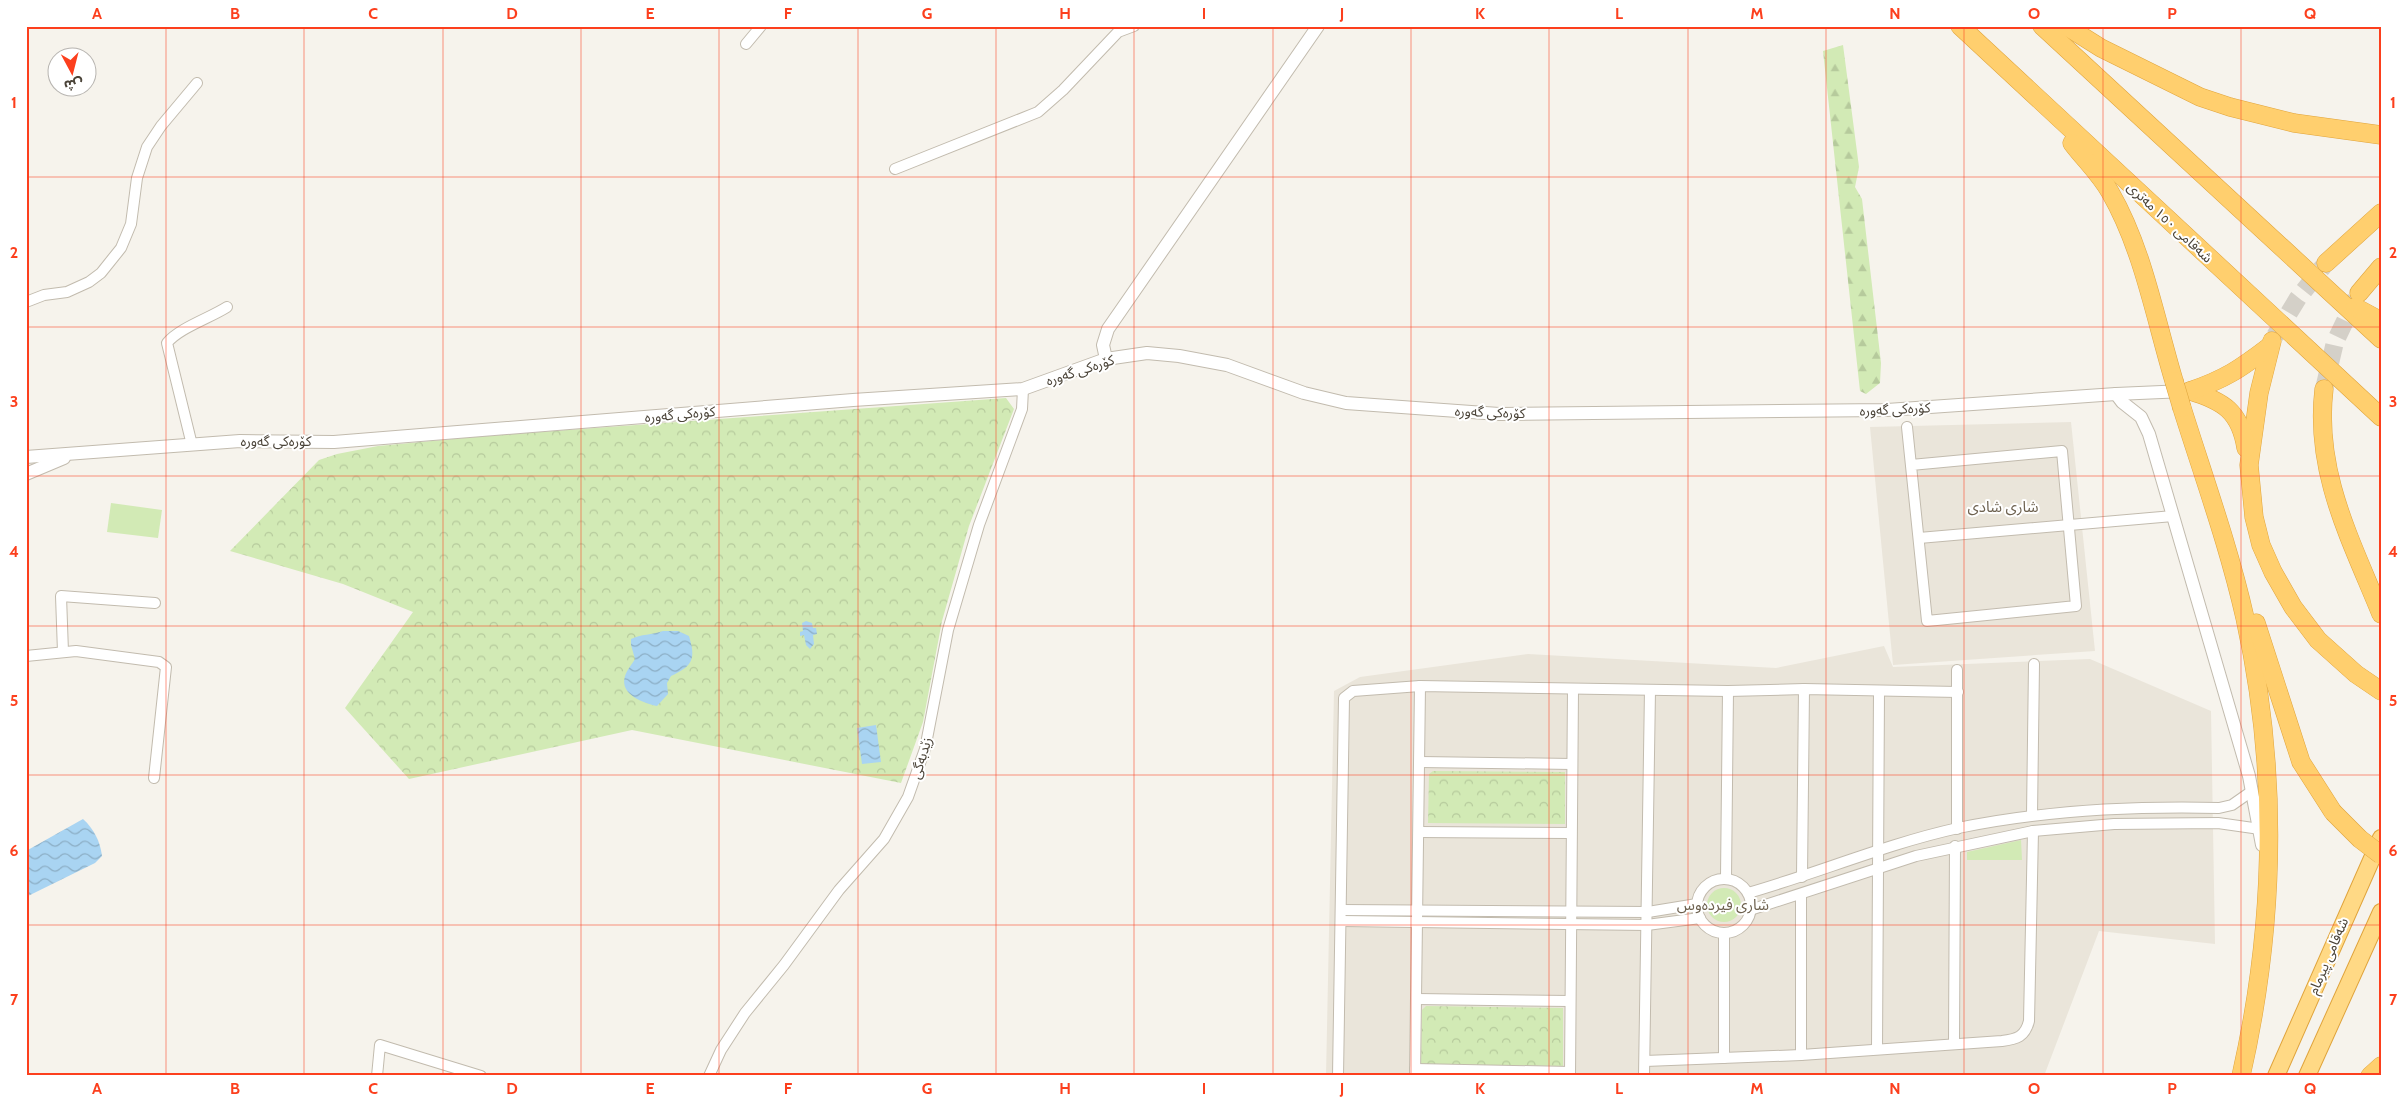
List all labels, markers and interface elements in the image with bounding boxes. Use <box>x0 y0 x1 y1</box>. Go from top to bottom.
text: A <box>92 4 102 23</box>
text: B <box>230 4 240 23</box>
text: C <box>368 4 378 23</box>
text: D <box>506 4 518 23</box>
text: E <box>645 4 655 23</box>
text: F <box>784 4 793 23</box>
text: G <box>922 4 932 23</box>
text: H <box>1059 4 1071 23</box>
text: I <box>1202 4 1206 23</box>
text: J <box>1339 4 1344 23</box>
text: K <box>1475 4 1485 23</box>
text: L <box>1615 4 1623 23</box>
text: M <box>1750 4 1764 23</box>
text: N <box>1889 4 1901 23</box>
text: O <box>2028 4 2040 23</box>
text: P <box>2167 4 2177 23</box>
text: Q <box>2304 4 2316 23</box>
north arrow <box>48 48 98 98</box>
text: ش <box>63 75 84 95</box>
text: 1 <box>11 93 17 112</box>
text: 1 <box>2390 93 2396 112</box>
street label: شەقامی ١٥٠ مەتری <box>2123 178 2217 266</box>
text: 2 <box>10 243 18 262</box>
text: 2 <box>2389 243 2397 262</box>
street label: کۆرەکی گەورە <box>1043 350 1117 390</box>
text: 3 <box>10 392 18 411</box>
text: 3 <box>2389 392 2397 411</box>
street label: کۆرەکی گەورە <box>1859 398 1931 420</box>
street label: کۆرەکی گەورە <box>644 402 716 426</box>
street label: کۆرەکی گەورە <box>1454 402 1526 422</box>
street label: کۆرەکی گەورە <box>241 432 312 450</box>
district label: شاری شادی <box>1967 498 2039 516</box>
text: 4 <box>9 542 19 561</box>
text: 4 <box>2388 542 2398 561</box>
text: 5 <box>10 691 18 710</box>
text: 5 <box>2389 691 2397 710</box>
street label: زێدبەگی <box>906 735 936 781</box>
text: 6 <box>10 841 19 860</box>
text: 6 <box>2389 841 2398 860</box>
district label: شاری فیردەوس <box>1677 896 1769 914</box>
street label: شەقامی پیرمام <box>2304 915 2354 998</box>
text: 7 <box>10 990 19 1009</box>
text: 7 <box>2389 990 2398 1009</box>
text: A <box>92 1079 102 1098</box>
text: B <box>230 1079 240 1098</box>
text: C <box>368 1079 378 1098</box>
text: D <box>506 1079 518 1098</box>
text: E <box>645 1079 655 1098</box>
text: F <box>784 1079 793 1098</box>
text: G <box>922 1079 932 1098</box>
text: H <box>1059 1079 1071 1098</box>
text: I <box>1202 1079 1206 1098</box>
text: J <box>1339 1079 1344 1098</box>
text: K <box>1475 1079 1485 1098</box>
text: L <box>1615 1079 1623 1098</box>
text: M <box>1750 1079 1764 1098</box>
text: N <box>1889 1079 1901 1098</box>
text: O <box>2028 1079 2040 1098</box>
text: P <box>2167 1079 2177 1098</box>
text: Q <box>2304 1079 2316 1098</box>

